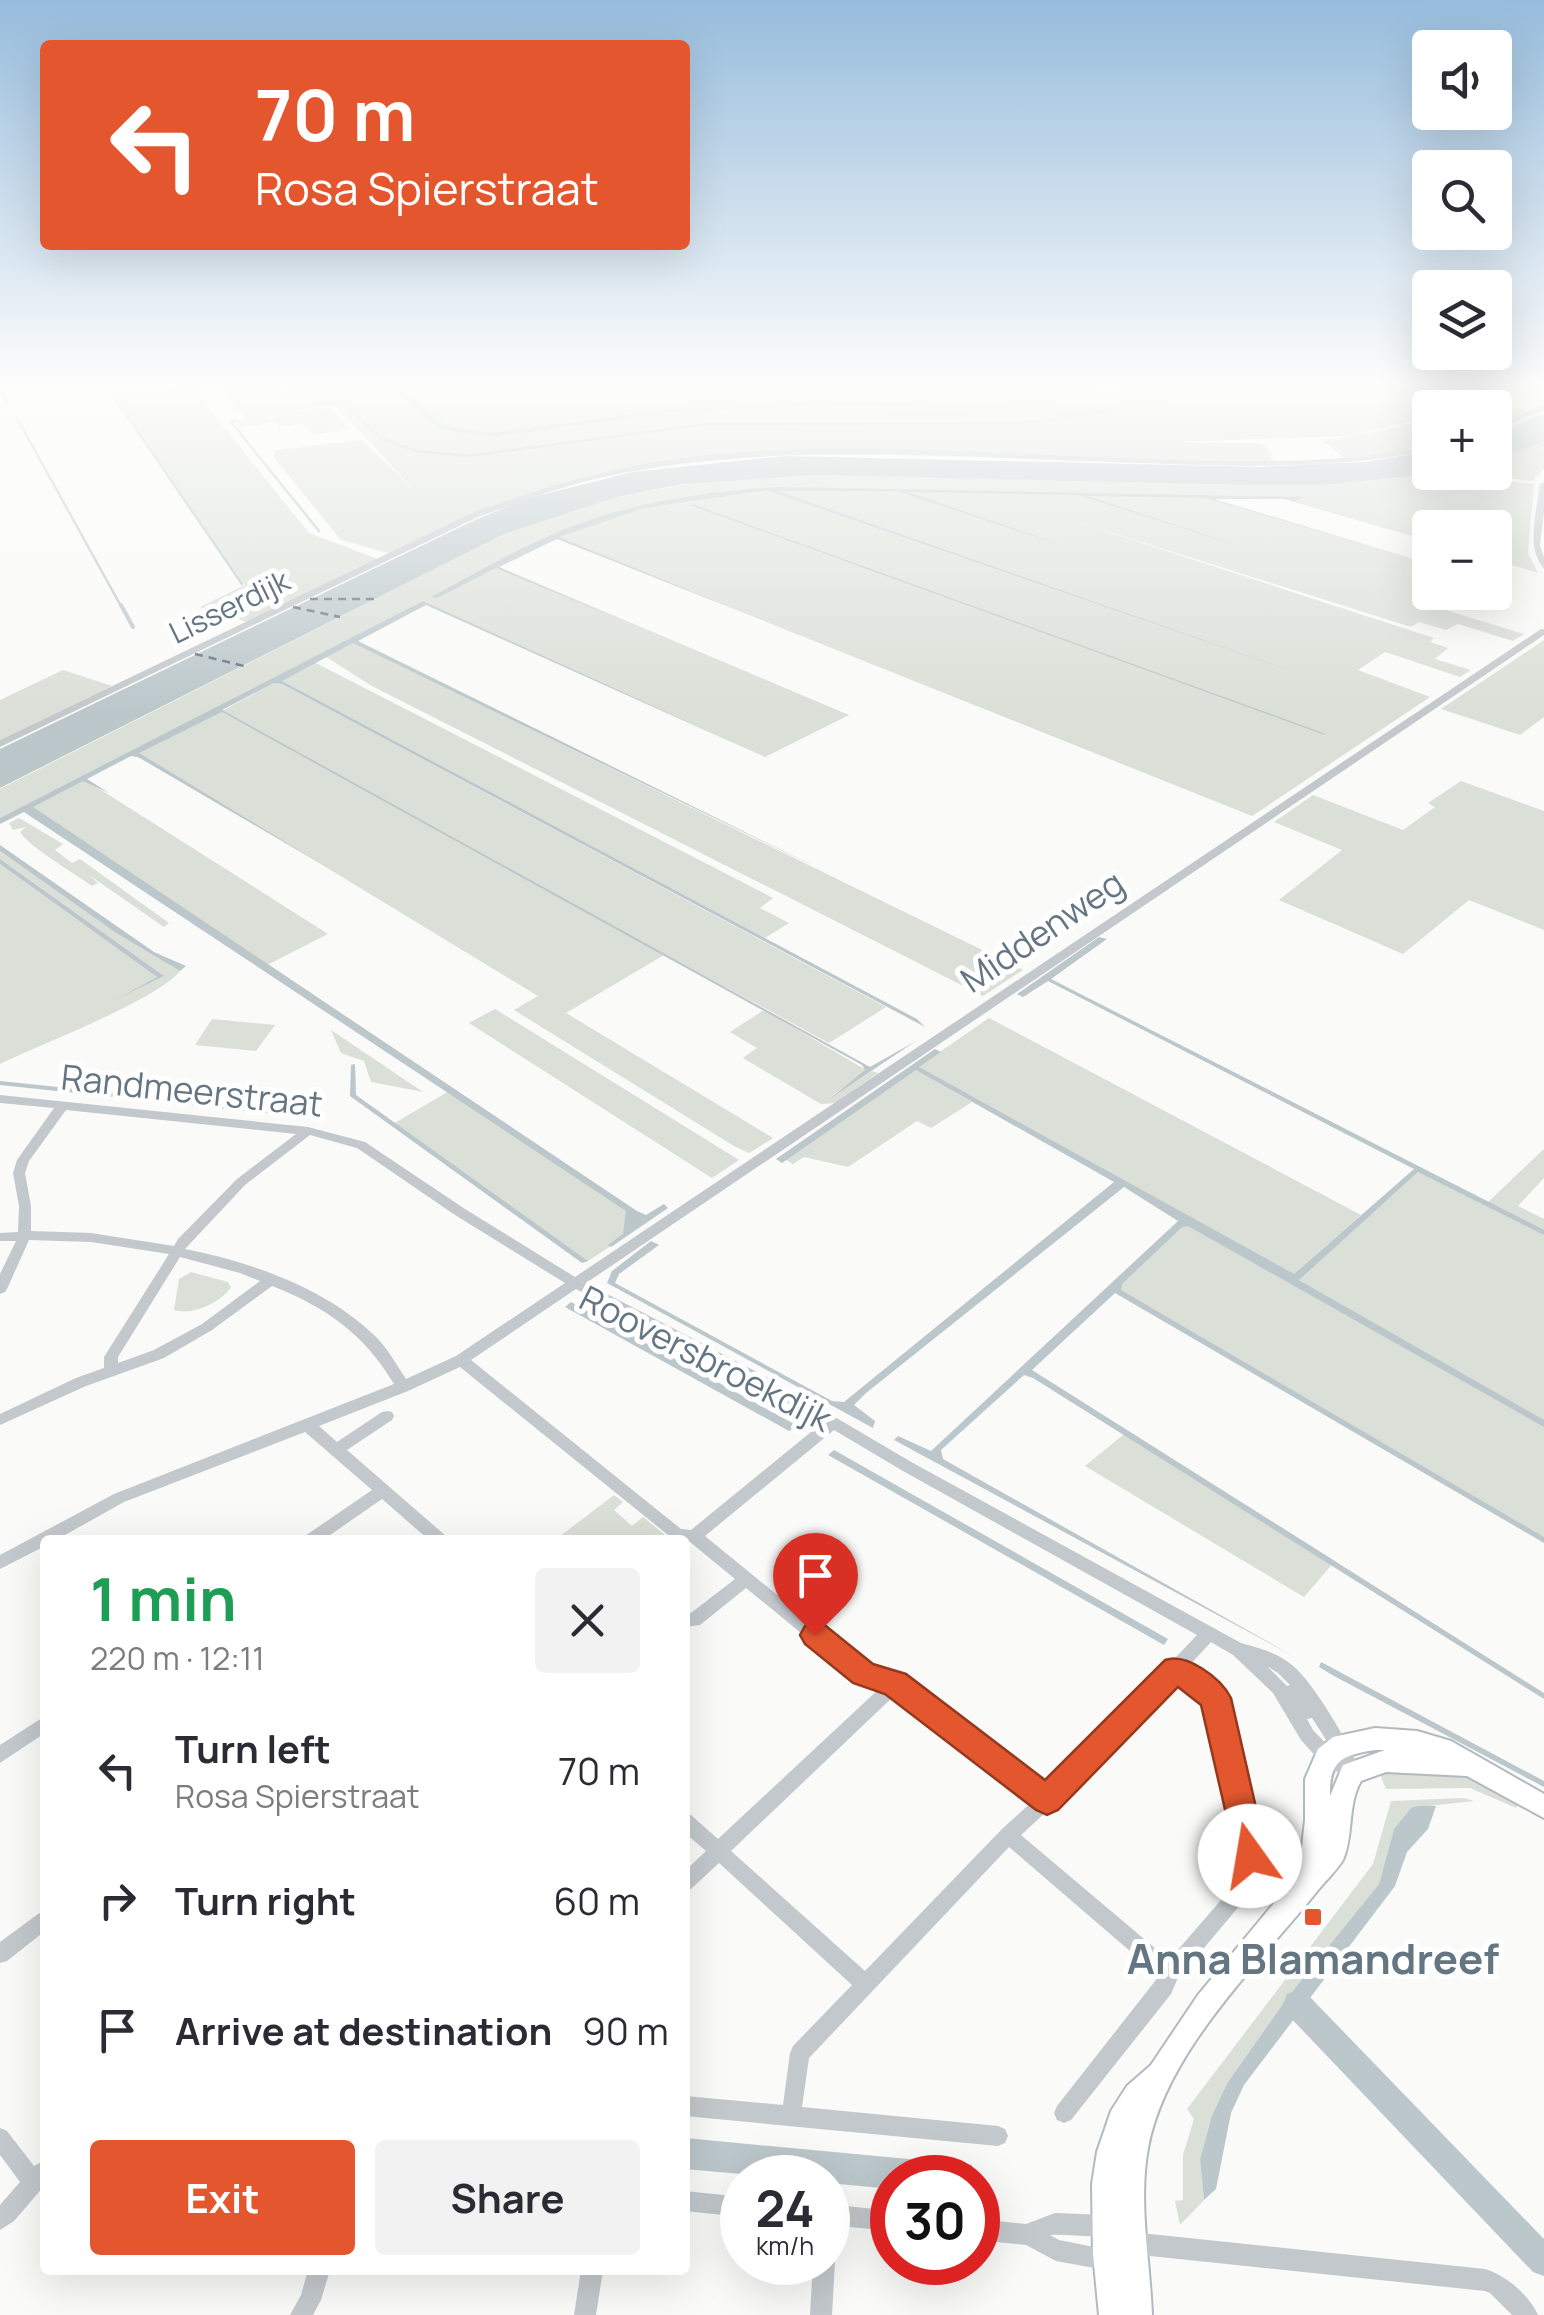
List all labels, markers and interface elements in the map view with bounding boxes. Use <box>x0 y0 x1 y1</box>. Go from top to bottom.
map controls <box>1412 30 1512 610</box>
button: sound <box>1412 30 1512 130</box>
text: 70 m <box>255 66 415 162</box>
icon: left <box>90 80 220 210</box>
button: search <box>1412 150 1512 250</box>
text: Rosa Spierstraat <box>255 157 599 219</box>
button: layers <box>1412 270 1512 370</box>
button: + <box>1412 390 1512 490</box>
button: − <box>1412 510 1512 610</box>
street label: Lisserdijk <box>162 559 297 653</box>
street label: Middenweg <box>951 859 1133 1003</box>
street label: Randmeerstraat <box>59 1052 325 1128</box>
street label: Rooversbroekdijk <box>572 1274 842 1443</box>
pin <box>773 1533 858 1636</box>
icon: arrive <box>788 1548 843 1603</box>
text: 1 min <box>90 1557 237 1639</box>
button: close <box>535 1568 640 1673</box>
text: 220 m · 12:11 <box>90 1636 265 1680</box>
text: Turn left <box>175 1722 331 1774</box>
icon: left <box>90 1743 145 1798</box>
text: 70 m <box>558 1744 640 1796</box>
text: Rosa Spierstraat <box>175 1774 420 1818</box>
position arrow <box>1198 1804 1302 1908</box>
icon: right <box>90 1873 145 1928</box>
text: Turn right <box>175 1874 356 1926</box>
text: 60 m <box>553 1874 640 1926</box>
marker: Anna Blamandreef <box>1302 1906 1324 1928</box>
place label: Anna Blamandreef <box>1127 1929 1499 1987</box>
icon: arrive <box>90 2003 145 2058</box>
text: Arrive at destination <box>175 2004 552 2056</box>
text: 90 m <box>582 2004 669 2056</box>
button: Exit <box>90 2140 355 2255</box>
button: Share <box>375 2140 640 2255</box>
speed limit sign: 30 <box>870 2155 1000 2285</box>
text: 24 <box>755 2174 815 2242</box>
text: km/h <box>756 2228 814 2263</box>

